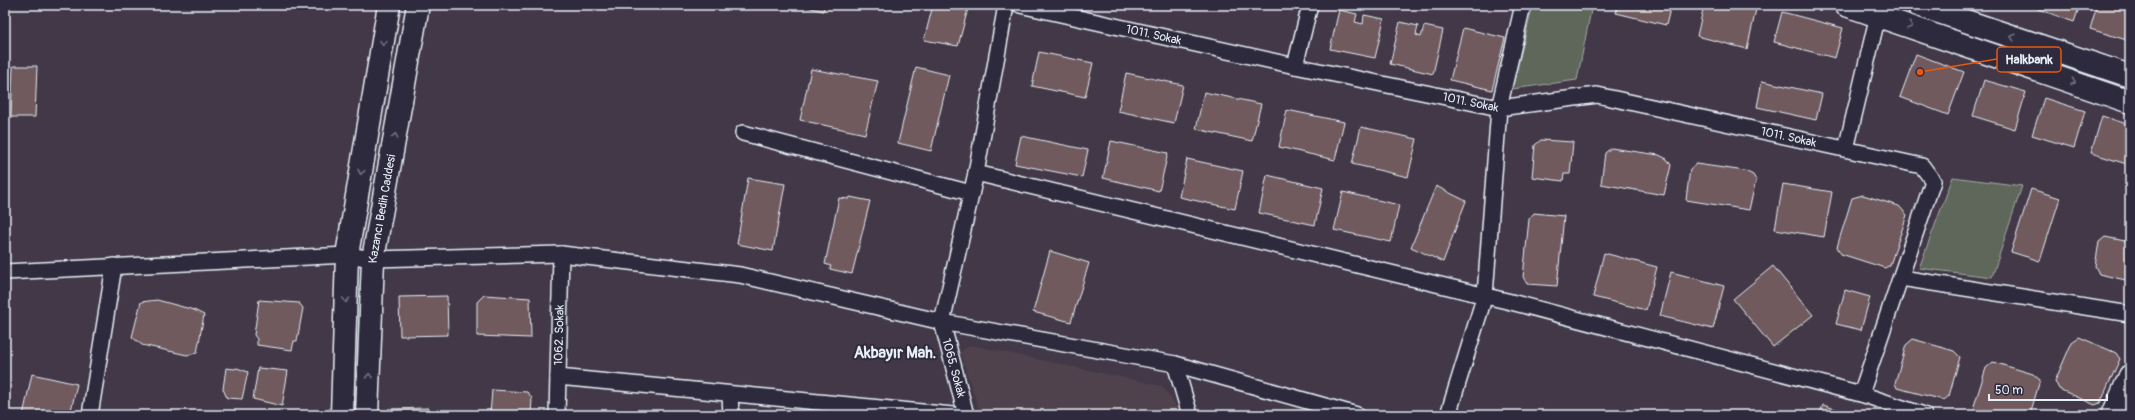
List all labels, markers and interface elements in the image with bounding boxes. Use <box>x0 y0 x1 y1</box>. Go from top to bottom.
one-way arrow <box>1907 21 1914 30</box>
street label: 1011. Sokak <box>1124 22 1183 49</box>
one-way arrow <box>2010 33 2017 42</box>
one-way arrow <box>379 40 388 47</box>
callout: Halkbank <box>1997 47 2061 72</box>
text: Halkbank <box>2005 52 2053 68</box>
one-way arrow <box>2069 77 2076 86</box>
street label: 1011. Sokak <box>1441 90 1500 116</box>
street label: 1011. Sokak <box>1759 124 1818 151</box>
one-way arrow <box>390 133 398 139</box>
street label: Kazancı Bedih Caddesi <box>366 153 399 264</box>
one-way arrow <box>357 169 366 175</box>
one-way arrow <box>342 297 350 303</box>
street label: 1062. Sokak <box>551 304 568 366</box>
street label: 1065. Sokak <box>938 337 969 399</box>
district label: Akbayır Mah. <box>854 343 936 363</box>
one-way arrow <box>365 373 373 379</box>
scale bar <box>1989 376 2107 402</box>
text: 50 m <box>1995 383 2023 398</box>

